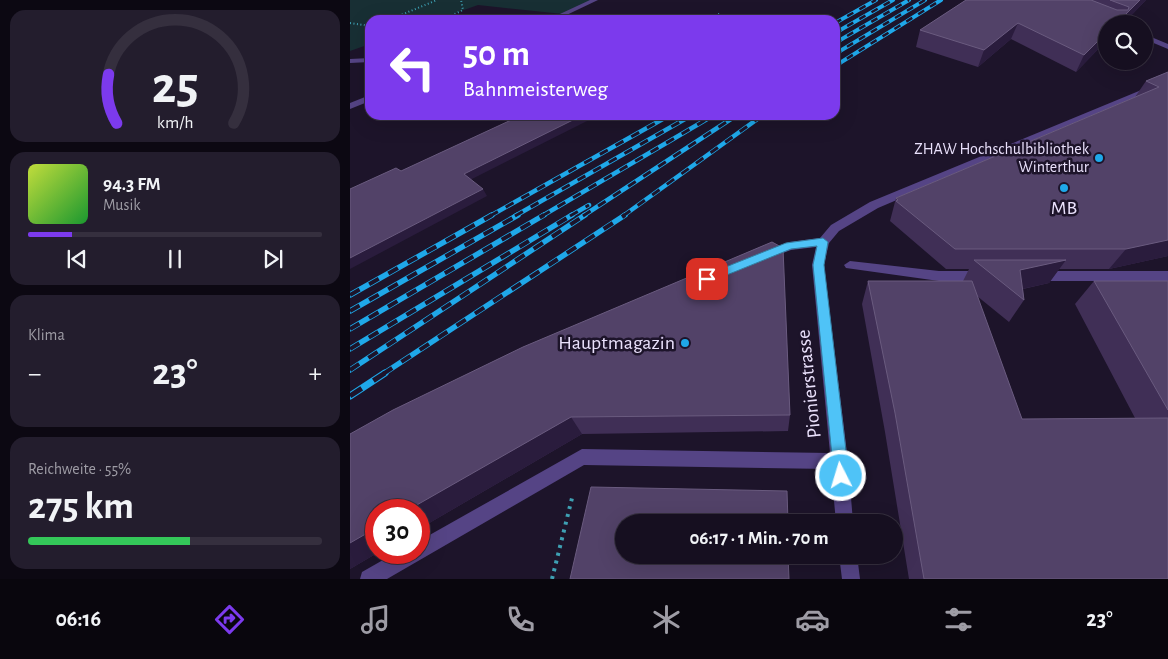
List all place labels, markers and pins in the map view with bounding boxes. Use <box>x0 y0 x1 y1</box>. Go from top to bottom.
place label: ZHAW Hochschulbibliothek Winterthur <box>914 141 1090 175</box>
marker: ZHAW Hochschulbibliothek Winterthur <box>1093 152 1105 164</box>
marker: MB <box>1058 182 1070 194</box>
place label: MB <box>1051 198 1077 218</box>
pin <box>686 258 728 300</box>
place label: Hauptmagazin <box>558 333 675 353</box>
marker: Hauptmagazin <box>679 337 691 349</box>

